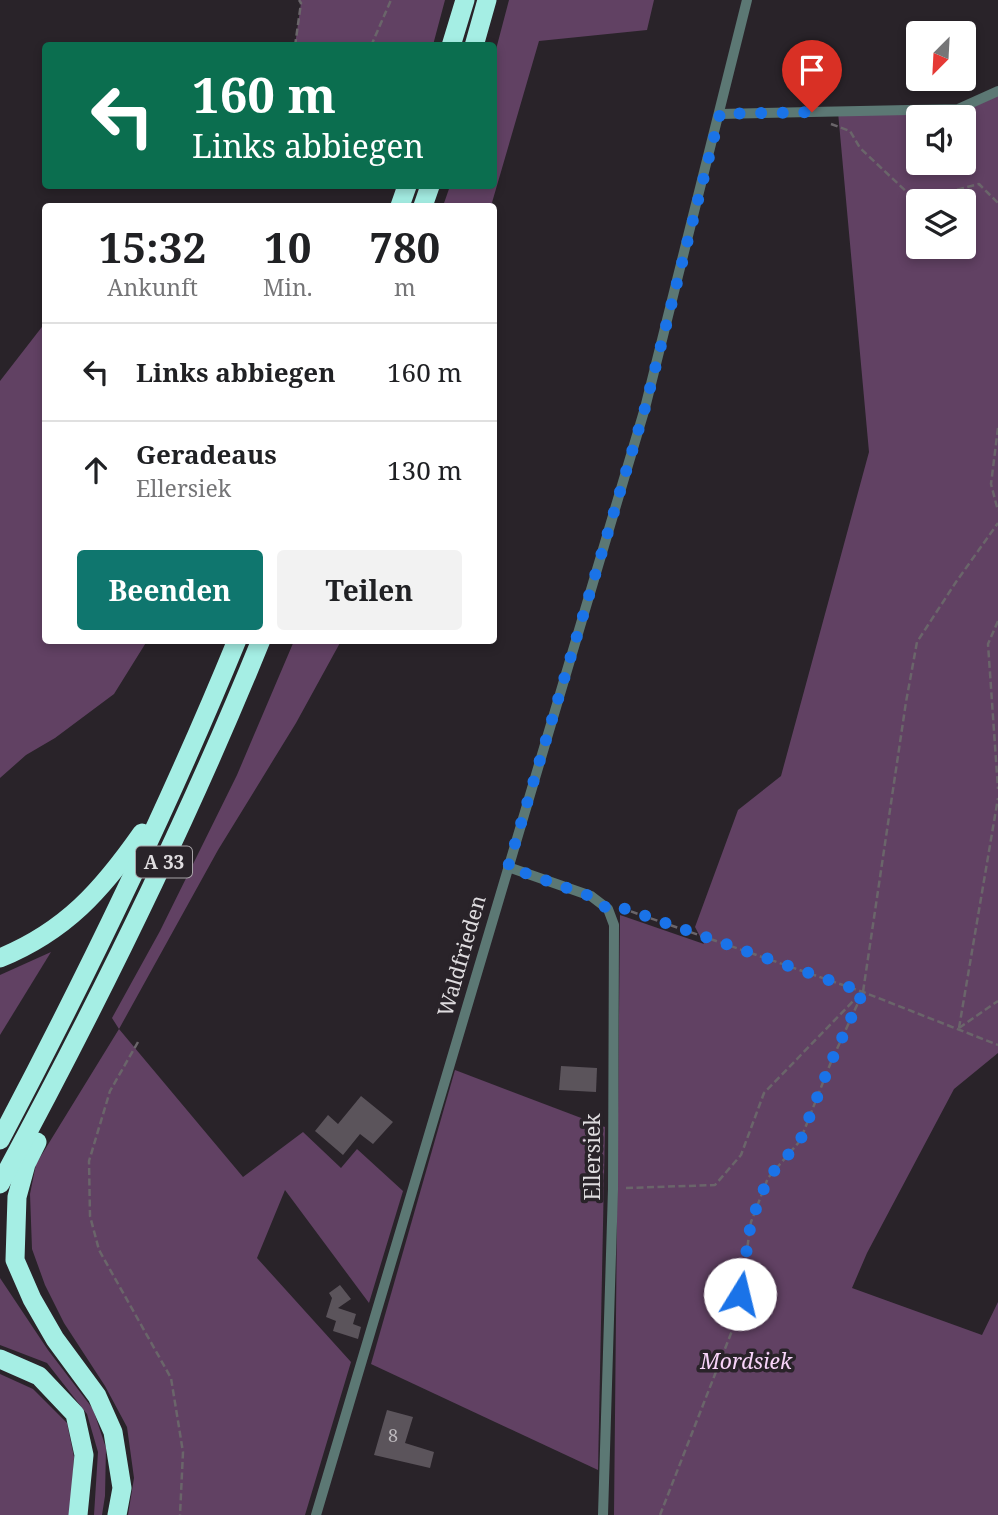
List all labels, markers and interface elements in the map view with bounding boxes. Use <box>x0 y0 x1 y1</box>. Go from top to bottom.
north arrow <box>906 21 976 91</box>
map controls <box>906 21 976 259</box>
pin <box>782 40 842 112</box>
icon: arrive <box>793 51 831 89</box>
text: 160 m <box>192 61 336 127</box>
icon: left <box>77 70 168 161</box>
button: sound <box>906 105 976 175</box>
text: Links abbiegen <box>192 124 424 167</box>
button: layers <box>906 189 976 259</box>
text: 15:32 <box>99 218 206 275</box>
text: 10 <box>264 218 311 275</box>
text: 780 <box>369 218 440 275</box>
text: Ankunft <box>107 271 198 303</box>
text: Min. <box>263 271 313 303</box>
text: m <box>394 271 416 303</box>
icon: left <box>77 353 115 391</box>
text: Links abbiegen <box>136 354 335 390</box>
text: 160 m <box>387 354 462 390</box>
text: Geradeaus <box>136 436 277 472</box>
icon: ahead <box>77 451 115 489</box>
text: 130 m <box>387 452 462 488</box>
text: Ellersiek <box>136 472 231 504</box>
button: Beenden <box>77 550 263 630</box>
button: Teilen <box>277 550 462 630</box>
road number: A 33 <box>136 846 192 877</box>
street label: Waldfrieden <box>430 892 492 1020</box>
street label: Ellersiek <box>578 1113 606 1200</box>
position arrow <box>703 1257 777 1331</box>
park label: Mordsiek <box>699 1347 793 1375</box>
house number: 8 <box>388 1423 398 1447</box>

